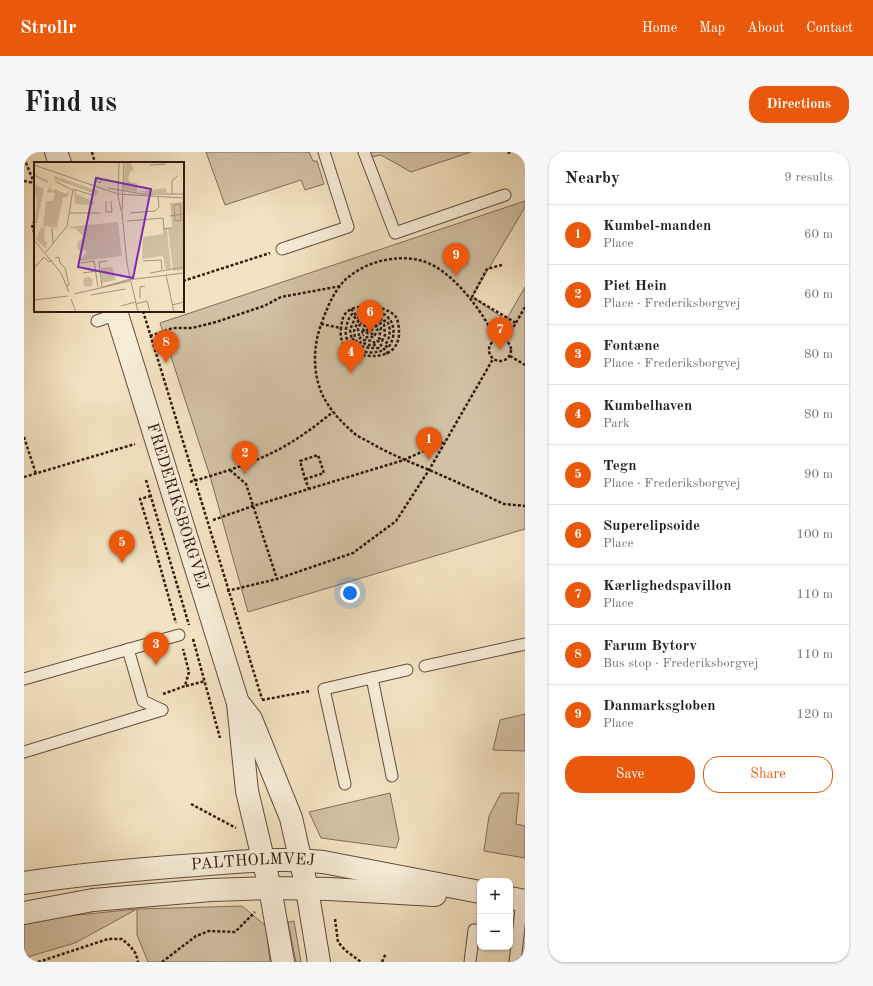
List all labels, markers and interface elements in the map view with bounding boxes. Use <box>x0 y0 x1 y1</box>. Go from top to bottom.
text: Strollr <box>20 19 76 38</box>
text: Home <box>642 21 677 35</box>
text: Map <box>699 21 725 35</box>
text: About <box>747 21 784 35</box>
text: Contact <box>806 21 853 35</box>
button: Directions <box>749 86 849 123</box>
text: Find us <box>24 90 117 118</box>
inset map <box>34 162 184 312</box>
text: Nearby <box>565 170 620 187</box>
text: 9 results <box>784 171 833 184</box>
text: Kumbel-manden <box>603 219 711 234</box>
text: 1 <box>574 228 582 241</box>
text: 60 m <box>804 228 833 241</box>
text: Place <box>603 237 633 250</box>
pin: 9 <box>443 243 469 276</box>
text: Piet Hein <box>603 279 667 294</box>
text: 2 <box>574 288 582 301</box>
text: 60 m <box>804 288 833 301</box>
text: Place · Frederiksborgvej <box>603 297 740 310</box>
pin: 6 <box>357 300 383 333</box>
pin: 7 <box>487 317 513 350</box>
pin: 8 <box>153 330 179 363</box>
text: Fontæne <box>603 339 660 354</box>
pin: 4 <box>338 340 364 373</box>
text: 3 <box>574 348 582 361</box>
text: 80 m <box>804 348 833 361</box>
text: Place · Frederiksborgvej <box>603 357 740 370</box>
text: Kumbelhaven <box>603 399 692 414</box>
text: 4 <box>574 408 582 421</box>
text: 80 m <box>804 408 833 421</box>
text: Park <box>603 417 630 430</box>
street label: FREDERIKSBORGVEJ <box>143 421 211 593</box>
pin: 1 <box>416 427 442 460</box>
pin: 2 <box>232 441 258 474</box>
text: Tegn <box>603 459 637 474</box>
text: 5 <box>574 468 582 481</box>
text: 90 m <box>804 468 833 481</box>
text: Place · Frederiksborgvej <box>603 477 740 490</box>
text: Superelipsoide <box>603 519 700 534</box>
text: 6 <box>574 528 582 541</box>
text: 100 m <box>796 528 833 541</box>
pin: 5 <box>109 530 135 563</box>
text: Place <box>603 537 633 550</box>
text: Kærlighedspavillon <box>603 579 732 594</box>
your location <box>340 583 360 603</box>
text: 7 <box>574 588 582 601</box>
text: 110 m <box>796 588 833 601</box>
text: Place <box>603 597 633 610</box>
pin: 3 <box>143 632 169 665</box>
text: Farum Bytorv <box>603 639 697 654</box>
text: 8 <box>574 648 582 661</box>
text: 110 m <box>796 648 833 661</box>
text: Bus stop · Frederiksborgvej <box>603 657 758 670</box>
text: Danmarksgloben <box>603 699 716 714</box>
text: 9 <box>574 708 582 721</box>
text: 120 m <box>796 708 833 721</box>
text: Place <box>603 717 633 730</box>
button: Save <box>565 756 695 793</box>
button: Share <box>703 756 833 793</box>
street label: PALTHOLMVEJ <box>190 852 316 873</box>
map controls <box>477 878 513 950</box>
button: + <box>477 878 513 914</box>
button: − <box>477 914 513 950</box>

